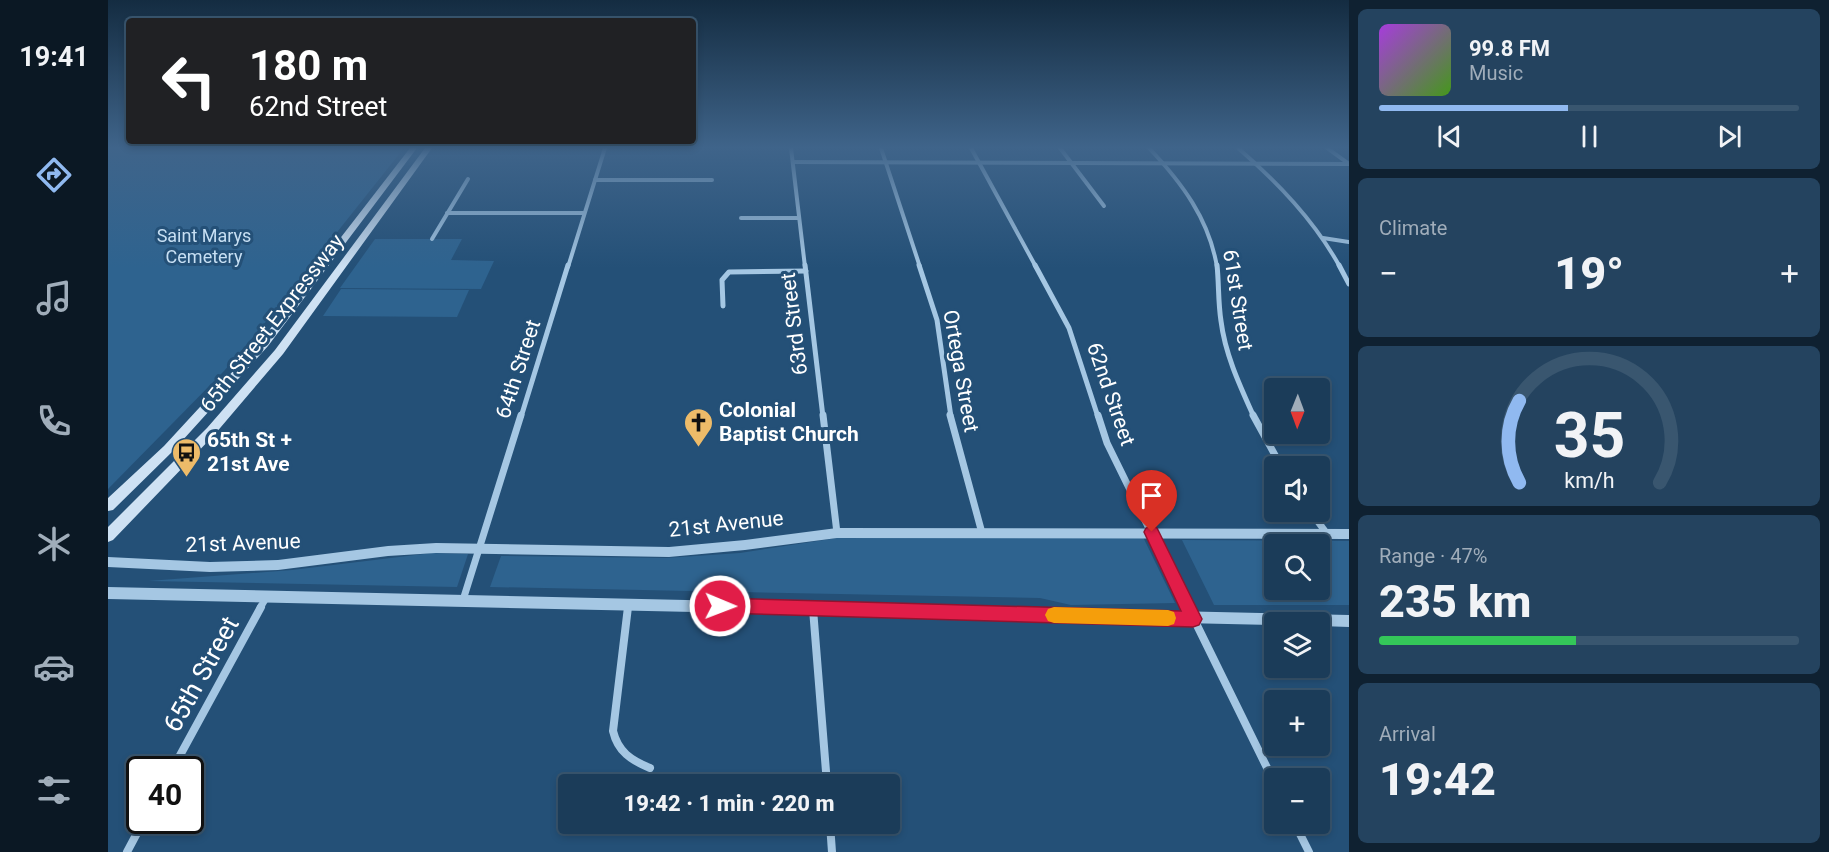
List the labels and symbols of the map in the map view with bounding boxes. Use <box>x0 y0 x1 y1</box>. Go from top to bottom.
park label: Saint Marys Cemetery <box>157 225 251 267</box>
street label: 65th Street Expressway <box>195 229 349 417</box>
street label: 61st Street <box>1218 248 1258 352</box>
street label: 63rd Street <box>776 271 812 377</box>
street label: Ortega Street <box>938 308 984 434</box>
street label: 64th Street <box>491 316 545 422</box>
street label: 62nd Street <box>1082 339 1140 449</box>
north arrow <box>1264 378 1330 444</box>
place label: Colonial Baptist Church <box>719 398 859 446</box>
church icon: Colonial Baptist Church <box>682 406 714 448</box>
place label: 65th St + 21st Ave <box>207 428 292 476</box>
bus stop icon: 65th St + 21st Ave <box>170 436 202 478</box>
pin <box>1126 470 1177 532</box>
street label: 21st Avenue <box>667 506 785 542</box>
street label: 21st Avenue <box>185 529 301 557</box>
position arrow <box>688 574 752 638</box>
street label: 65th Street <box>157 611 245 737</box>
speed limit sign: 40 <box>126 756 204 834</box>

